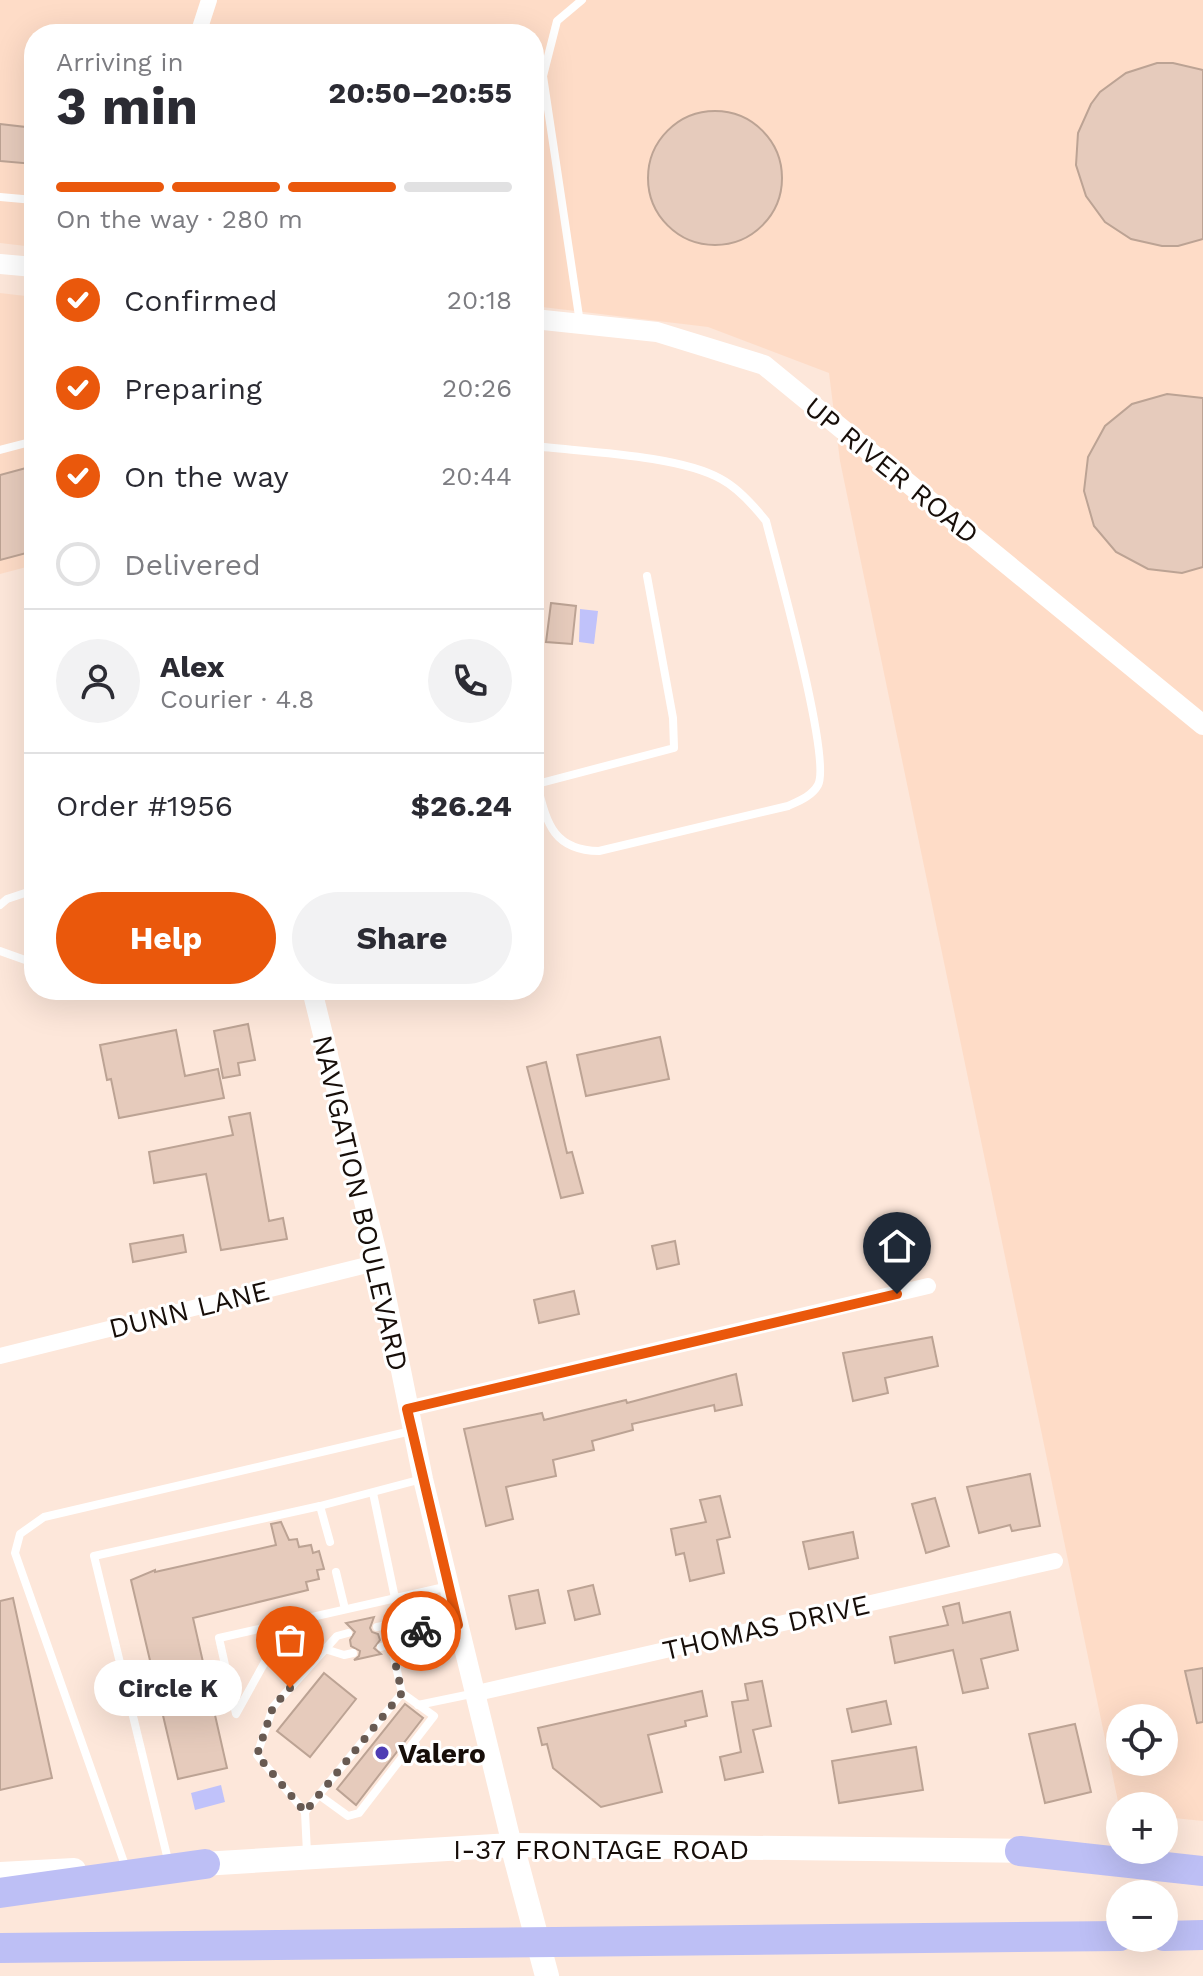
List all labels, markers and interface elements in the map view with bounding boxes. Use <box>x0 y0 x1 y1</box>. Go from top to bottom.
text: Arriving in <box>56 47 184 77</box>
text: 20:50–20:55 <box>328 75 512 110</box>
text: 3 min <box>56 76 198 137</box>
text: On the way · 280 m <box>56 204 303 234</box>
icon: check <box>56 278 100 322</box>
text: Confirmed <box>124 283 278 318</box>
text: 20:18 <box>447 285 512 315</box>
icon: check <box>56 366 100 410</box>
text: Preparing <box>124 371 262 406</box>
text: 20:26 <box>442 373 512 403</box>
street label: UP RIVER ROAD <box>798 390 985 551</box>
icon: check <box>56 454 100 498</box>
text: On the way <box>124 459 289 494</box>
text: 20:44 <box>441 461 512 491</box>
text: Delivered <box>124 547 261 582</box>
button: person <box>56 639 140 723</box>
button: phone <box>428 639 512 723</box>
text: Alex <box>160 649 224 684</box>
text: Courier · 4.8 <box>160 684 314 714</box>
text: Order #1956 <box>56 788 233 823</box>
text: $26.24 <box>411 788 512 823</box>
button: Help <box>56 892 276 984</box>
button: Share <box>292 892 512 984</box>
street label: NAVIGATION BOULEVARD <box>306 1032 415 1374</box>
pin <box>863 1212 931 1294</box>
icon: home <box>875 1224 919 1268</box>
street label: DUNN LANE <box>105 1274 273 1345</box>
street label: THOMAS DRIVE <box>660 1588 873 1667</box>
courier <box>381 1591 461 1671</box>
pin <box>256 1606 324 1688</box>
icon: bike <box>399 1609 443 1653</box>
icon: bag <box>268 1618 312 1662</box>
callout: Circle K <box>94 1660 242 1716</box>
text: Circle K <box>118 1673 218 1703</box>
map controls <box>1106 1704 1178 1952</box>
button: locate <box>1106 1704 1178 1776</box>
place label: Valero <box>398 1737 486 1770</box>
marker: Valero <box>373 1744 391 1762</box>
button: + <box>1106 1792 1178 1864</box>
street label: I-37 FRONTAGE ROAD <box>453 1833 749 1866</box>
button: − <box>1106 1880 1178 1952</box>

